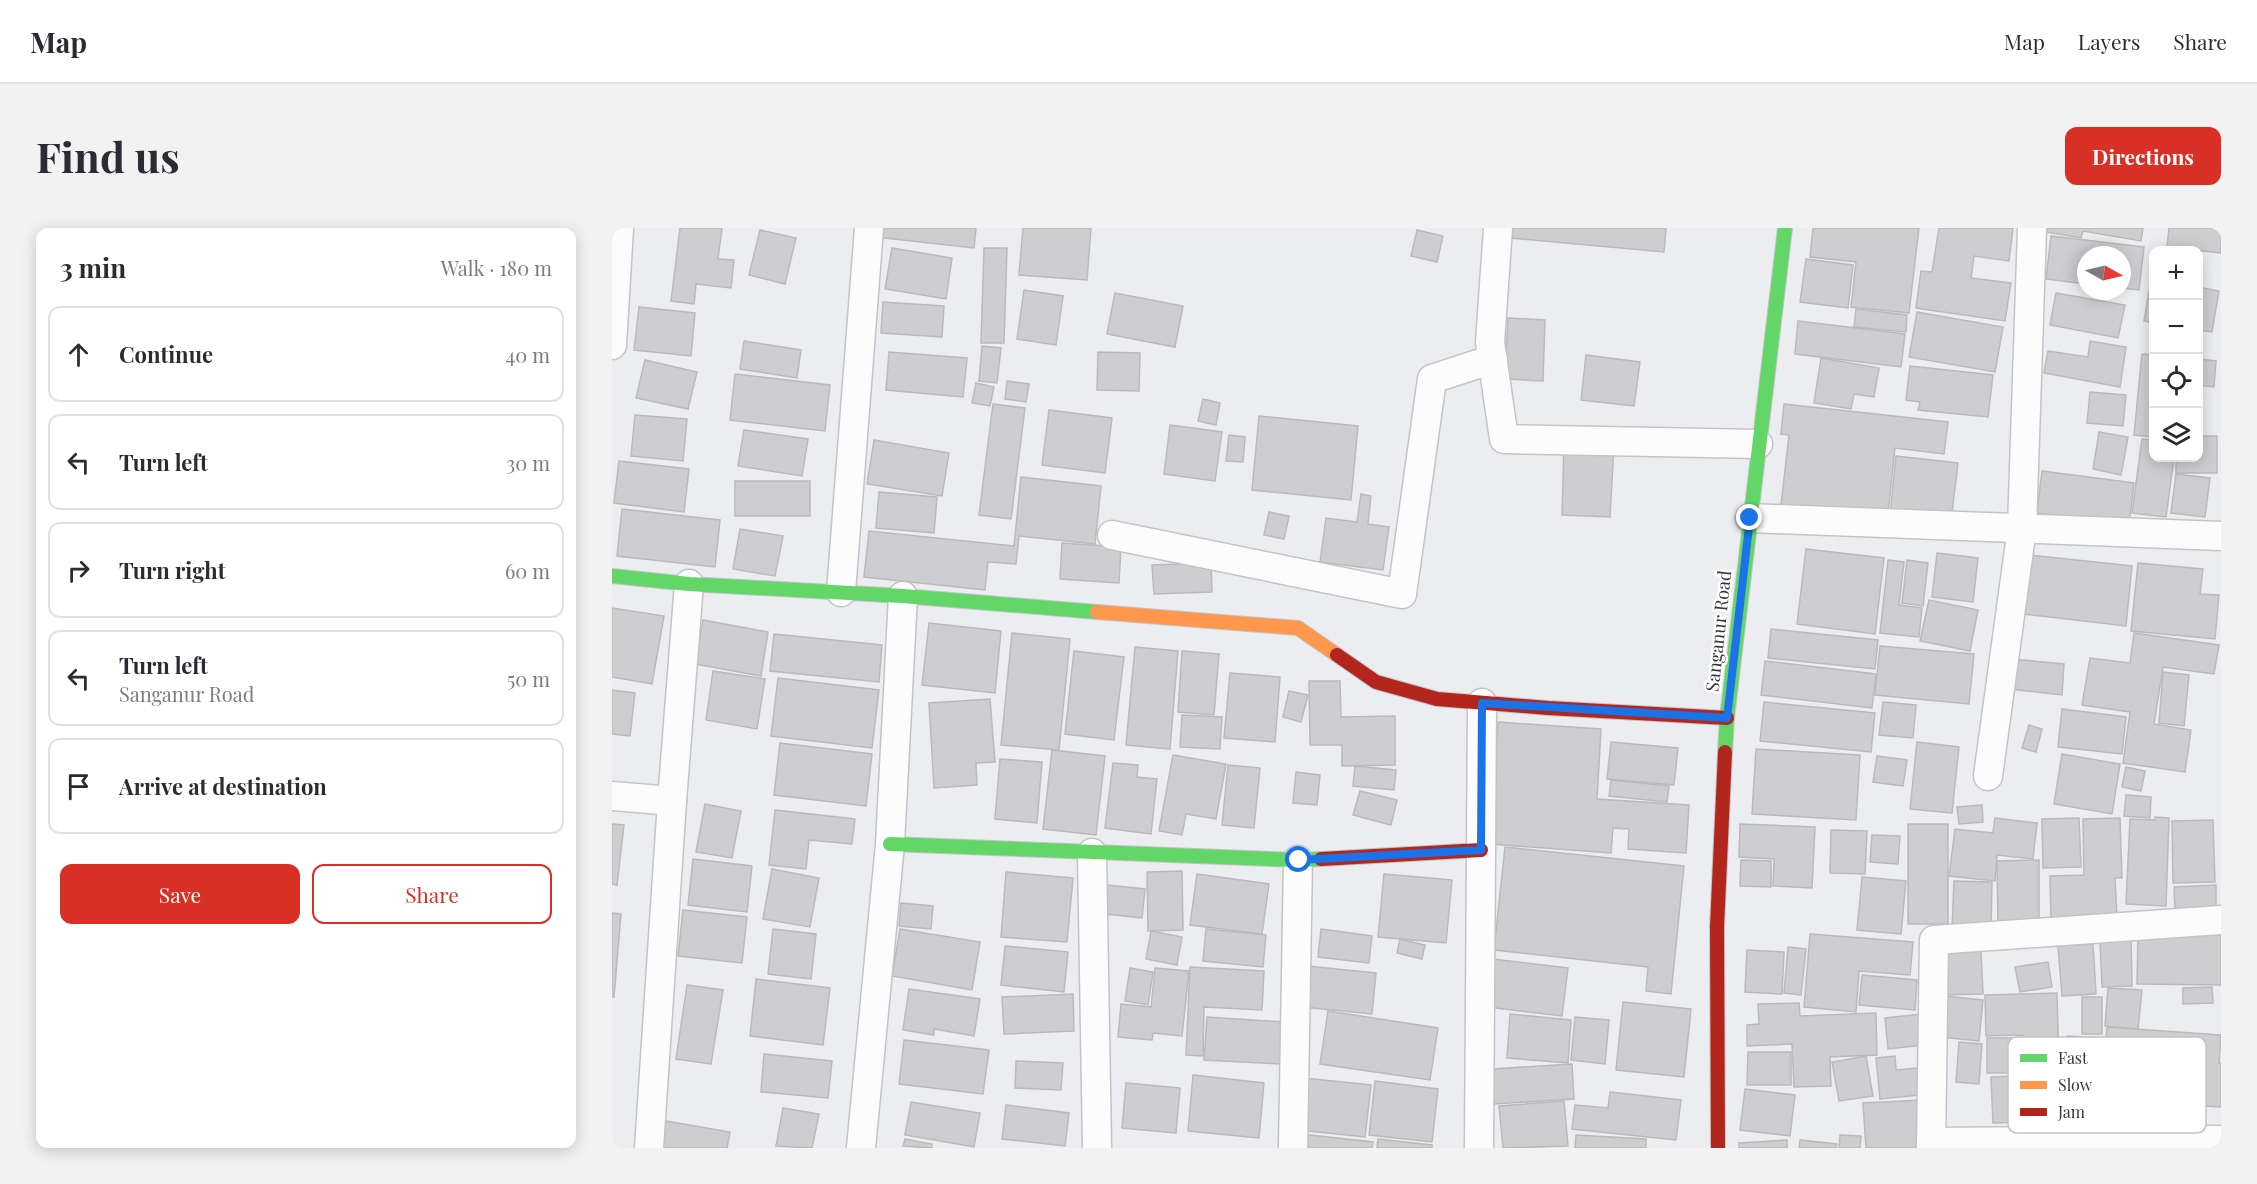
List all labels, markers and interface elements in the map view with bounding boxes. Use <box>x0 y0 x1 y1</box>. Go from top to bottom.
text: Map <box>30 23 87 60</box>
text: Map <box>2004 27 2045 55</box>
text: Layers <box>2078 27 2140 55</box>
text: Share <box>2173 27 2227 55</box>
button: Directions <box>2065 127 2221 185</box>
text: Find us <box>36 128 180 184</box>
north arrow <box>2077 246 2131 300</box>
map controls <box>2149 246 2203 462</box>
button: + <box>2149 246 2203 300</box>
text: 3 min <box>60 250 126 285</box>
text: Walk · 180 m <box>441 254 552 281</box>
button: − <box>2149 300 2203 354</box>
icon: ahead <box>62 338 95 371</box>
text: Continue <box>119 339 213 369</box>
text: 40 m <box>505 341 550 368</box>
button: locate <box>2149 354 2203 408</box>
button: layers <box>2149 408 2203 462</box>
icon: left <box>62 446 95 479</box>
text: Turn left <box>119 447 208 477</box>
text: 30 m <box>506 449 550 476</box>
route end <box>1736 504 1762 530</box>
icon: right <box>62 554 95 587</box>
text: Turn right <box>119 555 225 585</box>
text: 60 m <box>505 557 550 584</box>
street label: Sanganur Road <box>1700 569 1736 693</box>
text: Turn left <box>119 650 208 680</box>
icon: left <box>62 662 95 695</box>
text: 50 m <box>507 665 550 692</box>
text: Sanganur Road <box>119 680 254 707</box>
icon: arrive <box>62 770 95 803</box>
text: Arrive at destination <box>119 771 327 801</box>
route start <box>1285 846 1311 872</box>
button: Save <box>60 864 300 924</box>
button: Share <box>312 864 552 924</box>
legend <box>2008 1037 2206 1133</box>
text: Fast <box>2058 1047 2088 1068</box>
text: Slow <box>2058 1074 2093 1095</box>
text: Jam <box>2057 1101 2085 1122</box>

